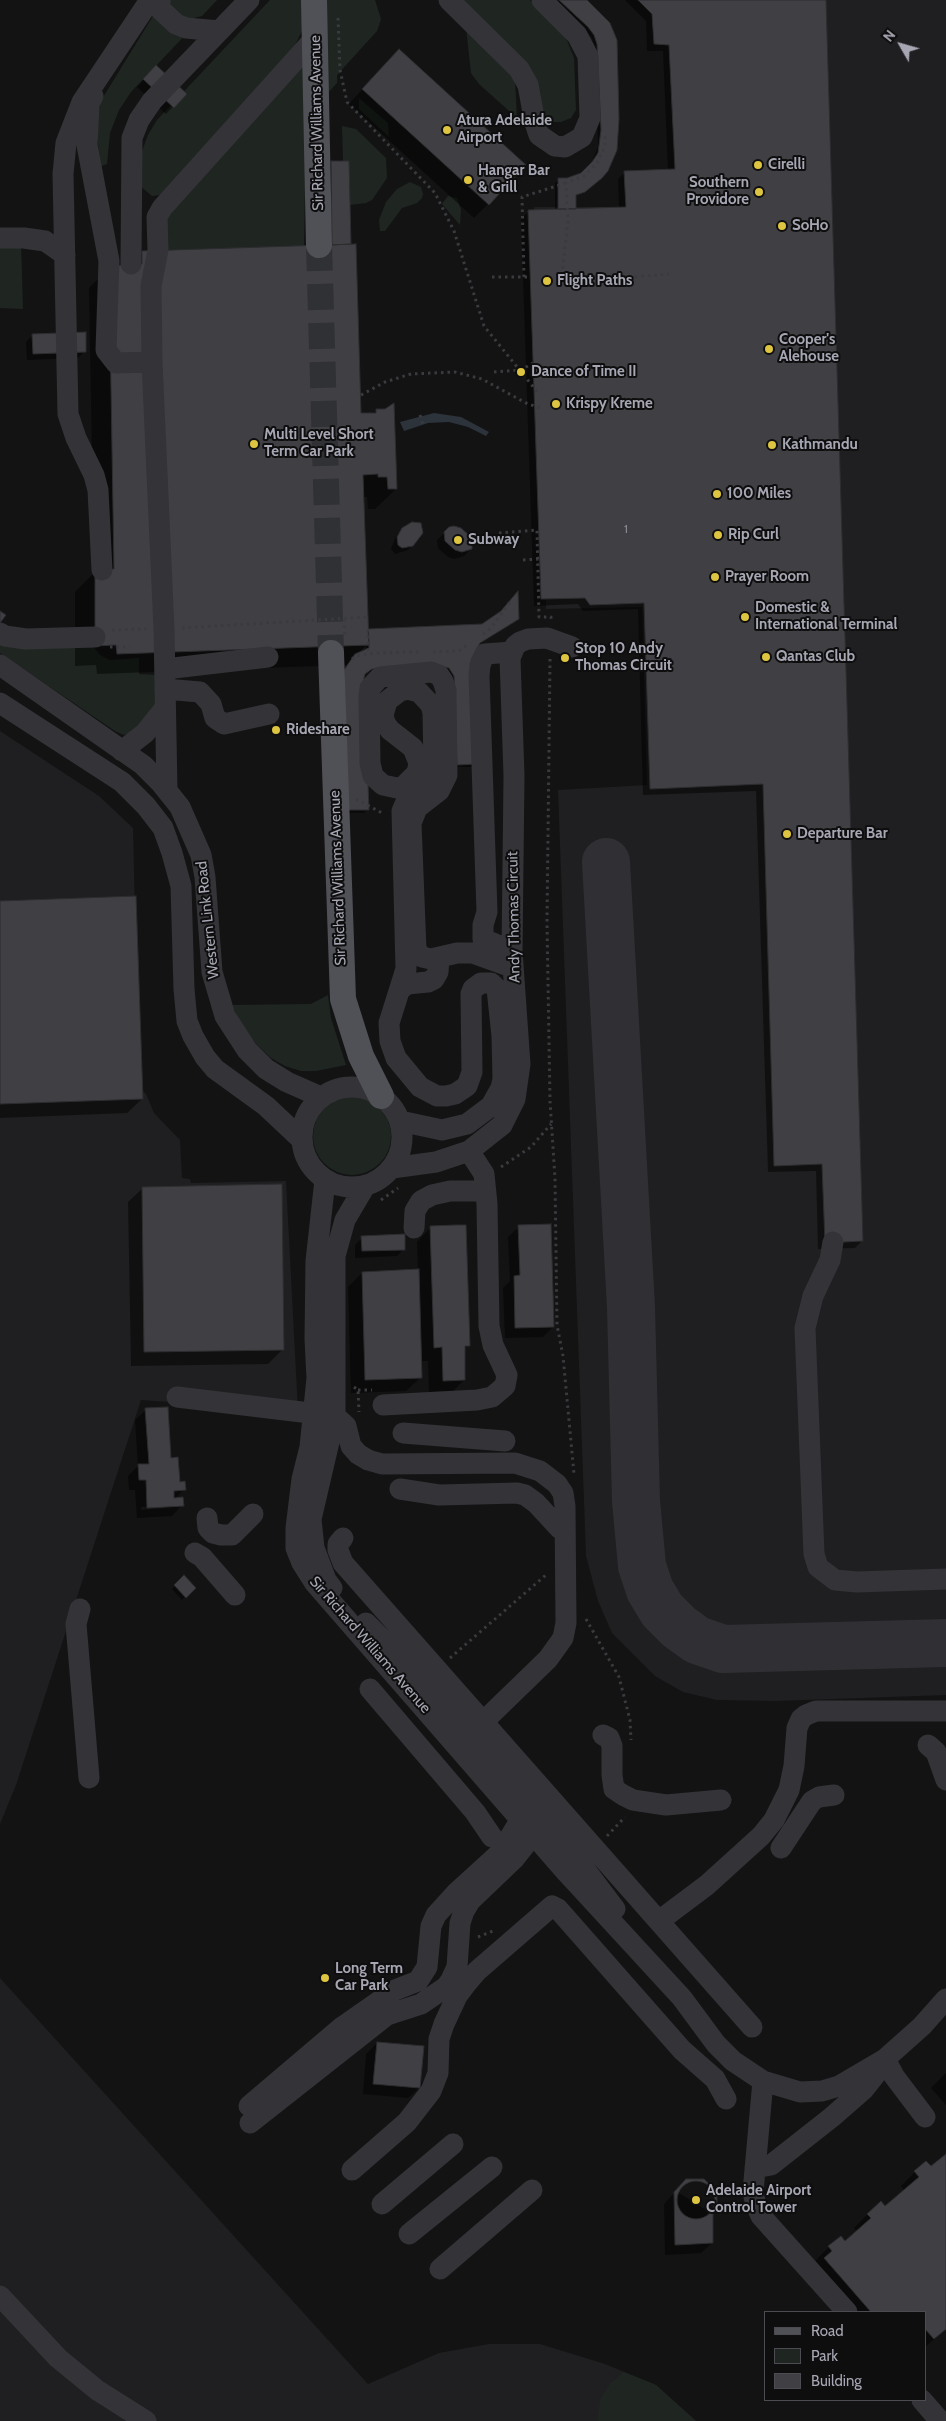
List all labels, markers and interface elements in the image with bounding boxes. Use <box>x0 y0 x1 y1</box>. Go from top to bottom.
north arrow <box>876 20 926 70</box>
text: N <box>879 26 899 45</box>
street label: Sir Richard Williams Avenue <box>306 35 328 211</box>
place label: Atura Adelaide Airport <box>457 112 552 147</box>
marker: Atura Adelaide Airport <box>441 124 453 136</box>
place label: Cirelli <box>768 156 805 174</box>
marker: Cirelli <box>752 159 764 171</box>
place label: Hangar Bar & Grill <box>478 162 550 197</box>
marker: Hangar Bar & Grill <box>462 174 474 186</box>
place label: Southern Providore <box>686 174 749 209</box>
marker: Southern Providore <box>753 186 765 198</box>
place label: SoHo <box>792 217 828 235</box>
marker: SoHo <box>776 220 788 232</box>
place label: Flight Paths <box>557 272 632 290</box>
marker: Flight Paths <box>541 275 553 287</box>
place label: Cooper's Alehouse <box>779 331 839 366</box>
marker: Cooper's Alehouse <box>763 343 775 355</box>
place label: Dance of Time II <box>531 363 637 381</box>
marker: Dance of Time II <box>515 366 527 378</box>
place label: Krispy Kreme <box>566 395 653 413</box>
marker: Krispy Kreme <box>550 398 562 410</box>
place label: Multi Level Short Term Car Park <box>264 426 374 461</box>
place label: Kathmandu <box>782 436 858 454</box>
marker: Multi Level Short Term Car Park <box>248 438 260 450</box>
marker: Kathmandu <box>766 439 778 451</box>
place label: 100 Miles <box>727 485 791 503</box>
marker: 100 Miles <box>711 488 723 500</box>
house number: 1 <box>624 522 628 536</box>
place label: Rip Curl <box>728 526 779 544</box>
marker: Rip Curl <box>712 529 724 541</box>
place label: Subway <box>468 531 519 549</box>
marker: Subway <box>452 534 464 546</box>
place label: Prayer Room <box>725 568 809 586</box>
marker: Prayer Room <box>709 571 721 583</box>
place label: Domestic & International Terminal <box>755 599 897 634</box>
marker: Domestic & International Terminal <box>739 611 751 623</box>
place label: Stop 10 Andy Thomas Circuit <box>575 640 672 675</box>
place label: Qantas Club <box>776 648 855 666</box>
marker: Qantas Club <box>760 651 772 663</box>
marker: Stop 10 Andy Thomas Circuit <box>559 652 571 664</box>
place label: Rideshare <box>286 721 350 739</box>
marker: Rideshare <box>270 724 282 736</box>
street label: Sir Richard Williams Avenue <box>326 790 350 966</box>
place label: Departure Bar <box>797 825 888 843</box>
marker: Departure Bar <box>781 828 793 840</box>
street label: Andy Thomas Circuit <box>504 851 524 983</box>
street label: Western Link Road <box>193 860 223 980</box>
street label: Sir Richard Williams Avenue <box>306 1573 434 1717</box>
place label: Long Term Car Park <box>335 1960 403 1995</box>
marker: Long Term Car Park <box>319 1972 331 1984</box>
place label: Adelaide Airport Control Tower <box>706 2182 811 2217</box>
marker: Adelaide Airport Control Tower <box>690 2194 702 2206</box>
legend <box>764 2311 926 2401</box>
text: Road <box>811 2322 844 2340</box>
text: Park <box>811 2347 838 2365</box>
text: Building <box>811 2372 862 2390</box>

